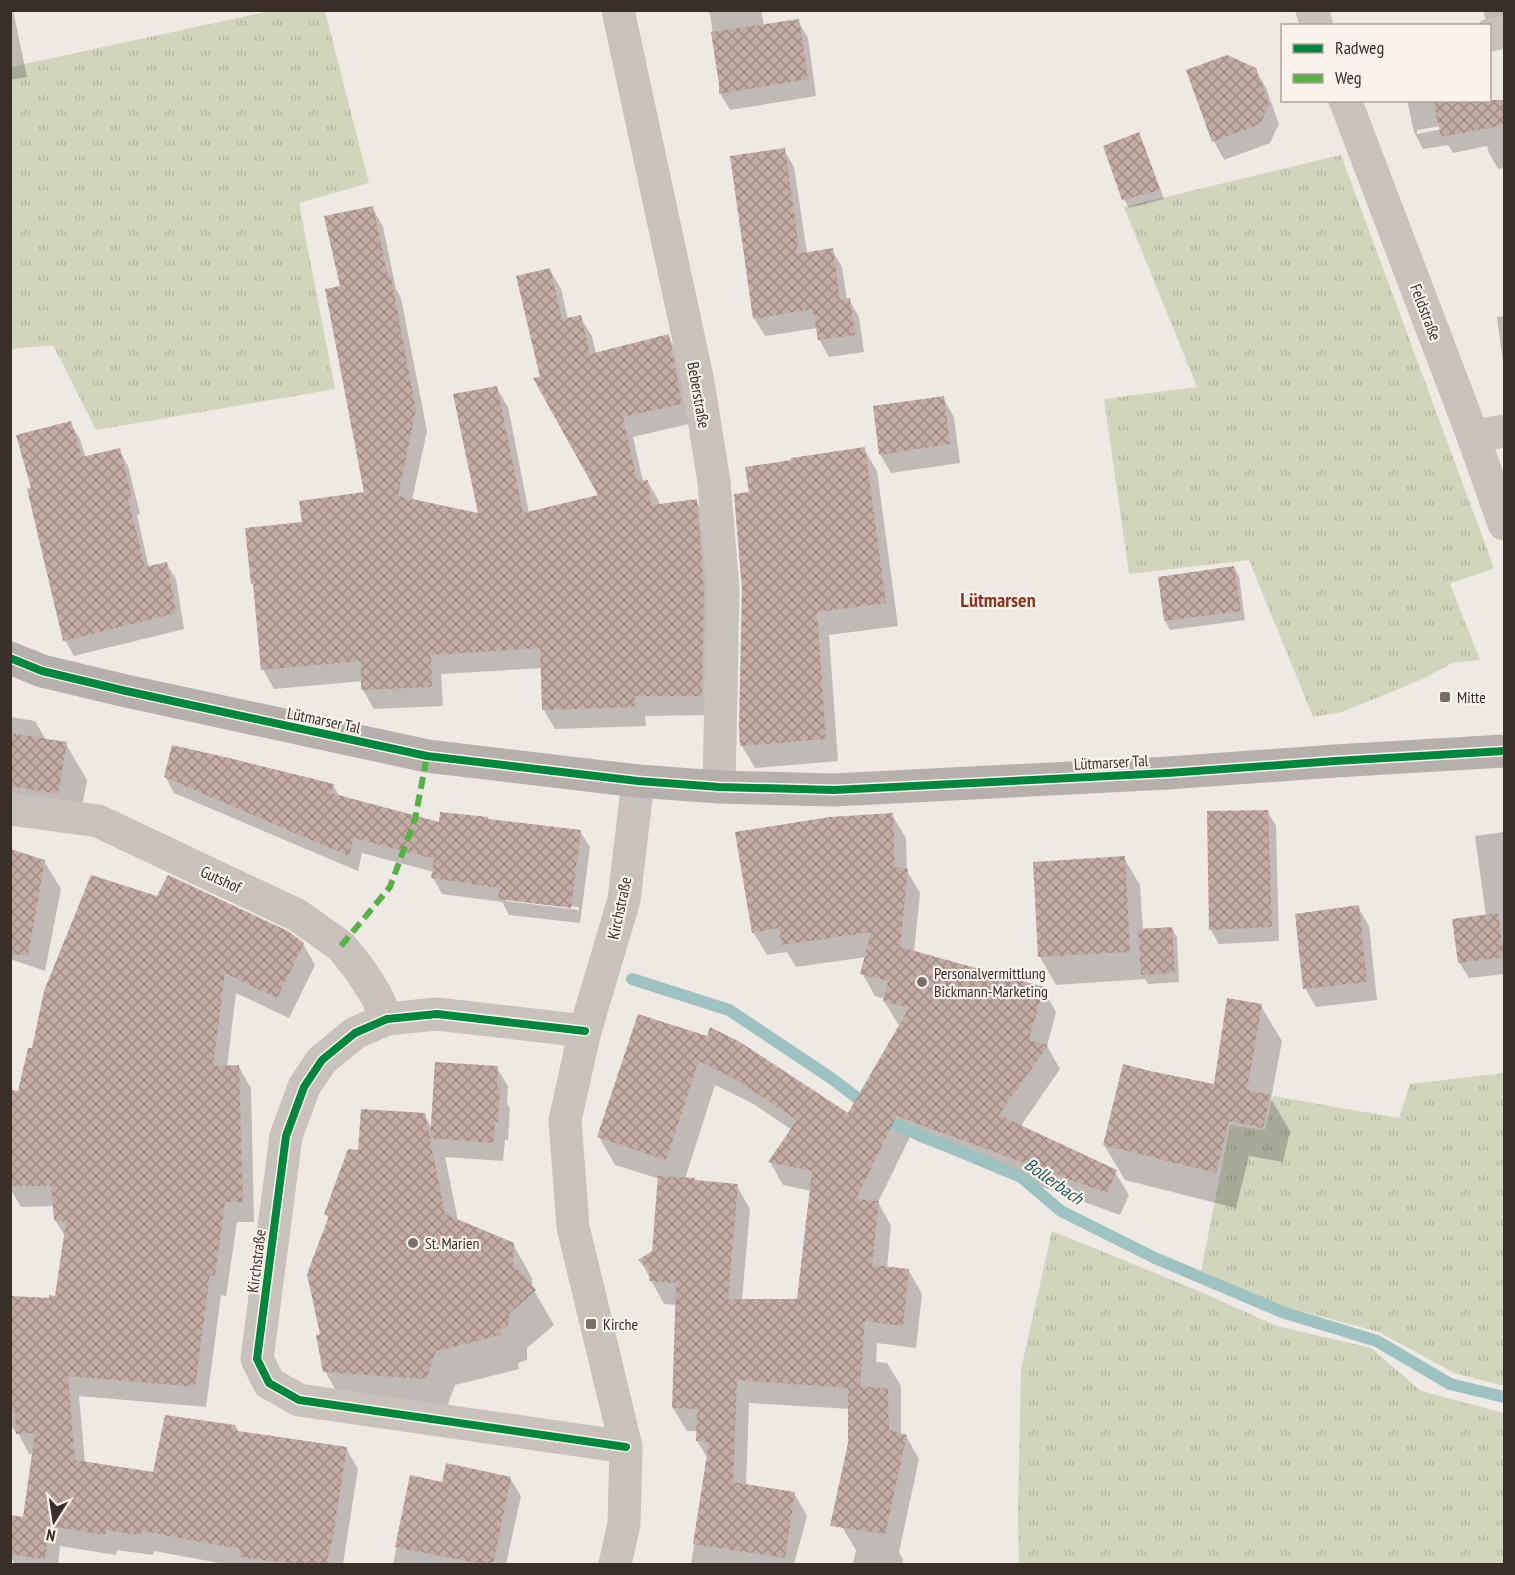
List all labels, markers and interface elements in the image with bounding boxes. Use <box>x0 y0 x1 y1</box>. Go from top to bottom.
legend <box>1281 24 1491 102</box>
text: Radweg <box>1335 36 1384 59</box>
text: Weg <box>1335 66 1362 89</box>
street label: Feldstraße <box>1406 281 1446 343</box>
street label: Beberstraße <box>683 360 715 430</box>
district label: Lütmarsen <box>960 587 1036 613</box>
place label: Mitte <box>1457 687 1486 707</box>
marker: Mitte <box>1438 690 1452 704</box>
street label: Lütmarser Tal <box>285 702 363 738</box>
street label: Lütmarser Tal <box>1073 750 1149 774</box>
street label: Gutshof <box>198 861 245 897</box>
street label: Kirchstraße <box>603 875 635 941</box>
place label: Personalvermittlung Bickmann-Marketing <box>934 963 1048 1001</box>
marker: Personalvermittlung Bickmann-Marketing <box>915 975 929 989</box>
water label: Bollerbach <box>1020 1153 1089 1210</box>
street label: Kirchstraße <box>242 1228 270 1294</box>
place label: St. Marien <box>425 1233 480 1253</box>
marker: St. Marien <box>406 1236 420 1250</box>
place label: Kirche <box>603 1314 638 1334</box>
marker: Kirche <box>584 1317 598 1331</box>
north arrow <box>24 1491 84 1551</box>
text: N <box>45 1525 57 1546</box>

